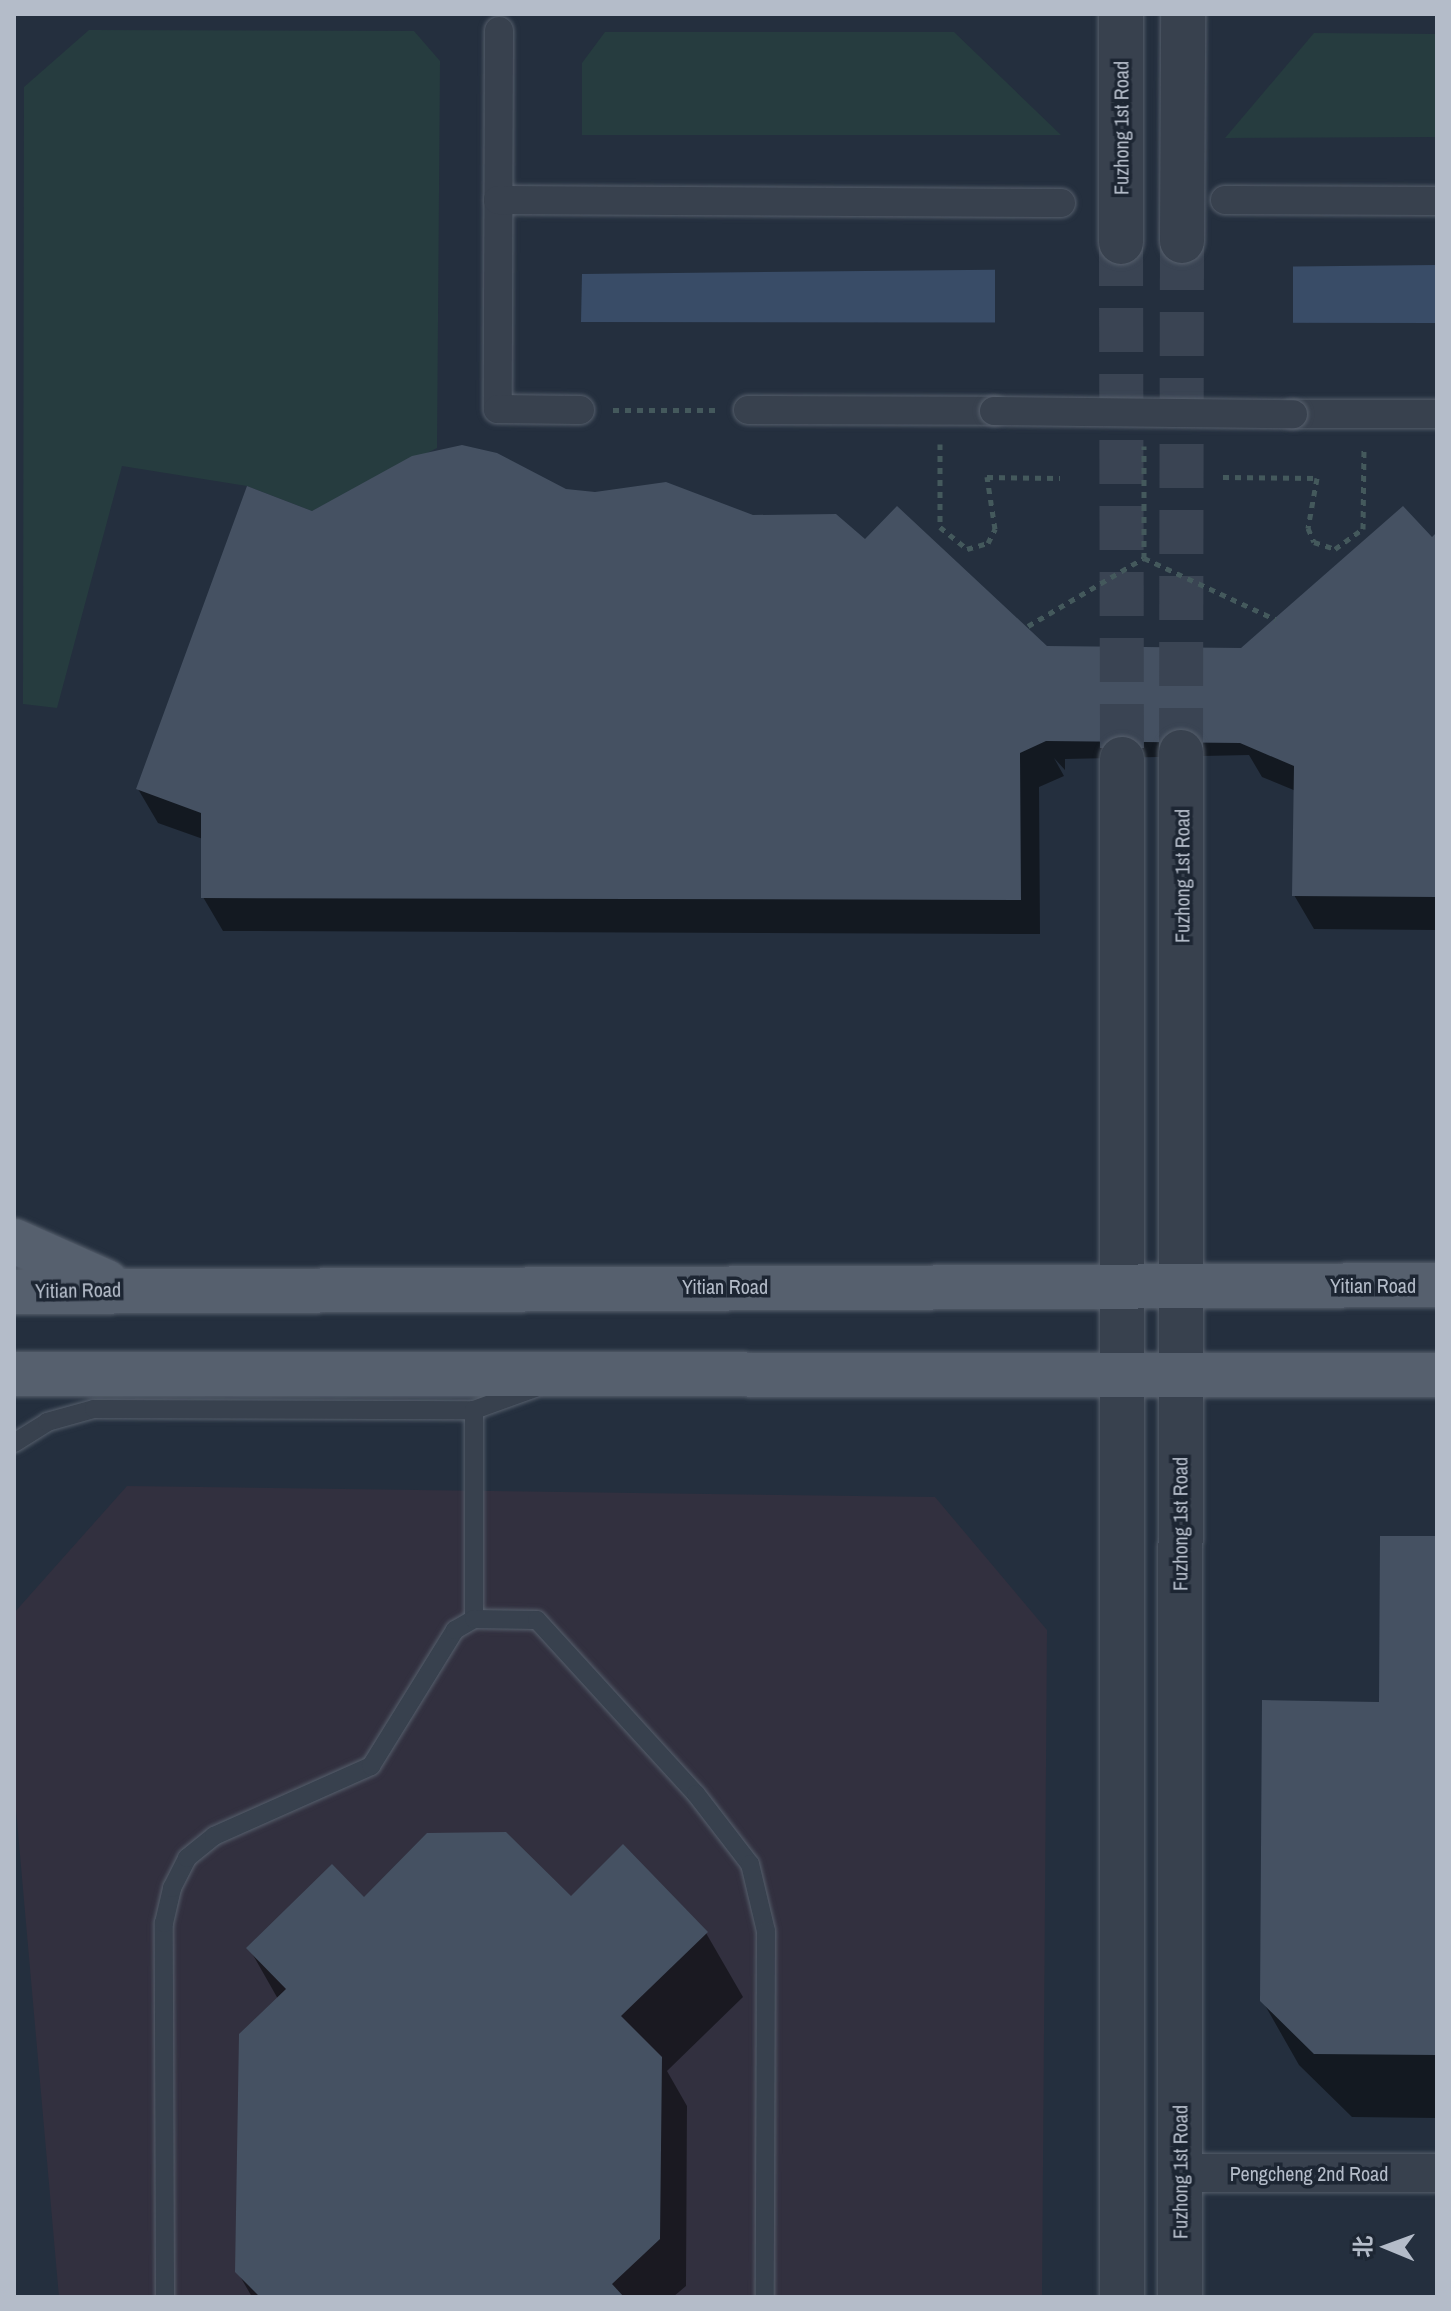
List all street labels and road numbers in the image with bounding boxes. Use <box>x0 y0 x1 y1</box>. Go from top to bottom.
street label: Fuzhong 1st Road <box>1109 61 1133 195</box>
street label: Fuzhong 1st Road <box>1170 809 1194 943</box>
street label: Yitian Road <box>1330 1273 1416 1297</box>
street label: Yitian Road <box>682 1274 768 1298</box>
street label: Yitian Road <box>35 1277 121 1303</box>
street label: Fuzhong 1st Road <box>1168 1457 1192 1591</box>
street label: Fuzhong 1st Road <box>1168 2105 1192 2239</box>
street label: Pengcheng 2nd Road <box>1230 2161 1388 2185</box>

